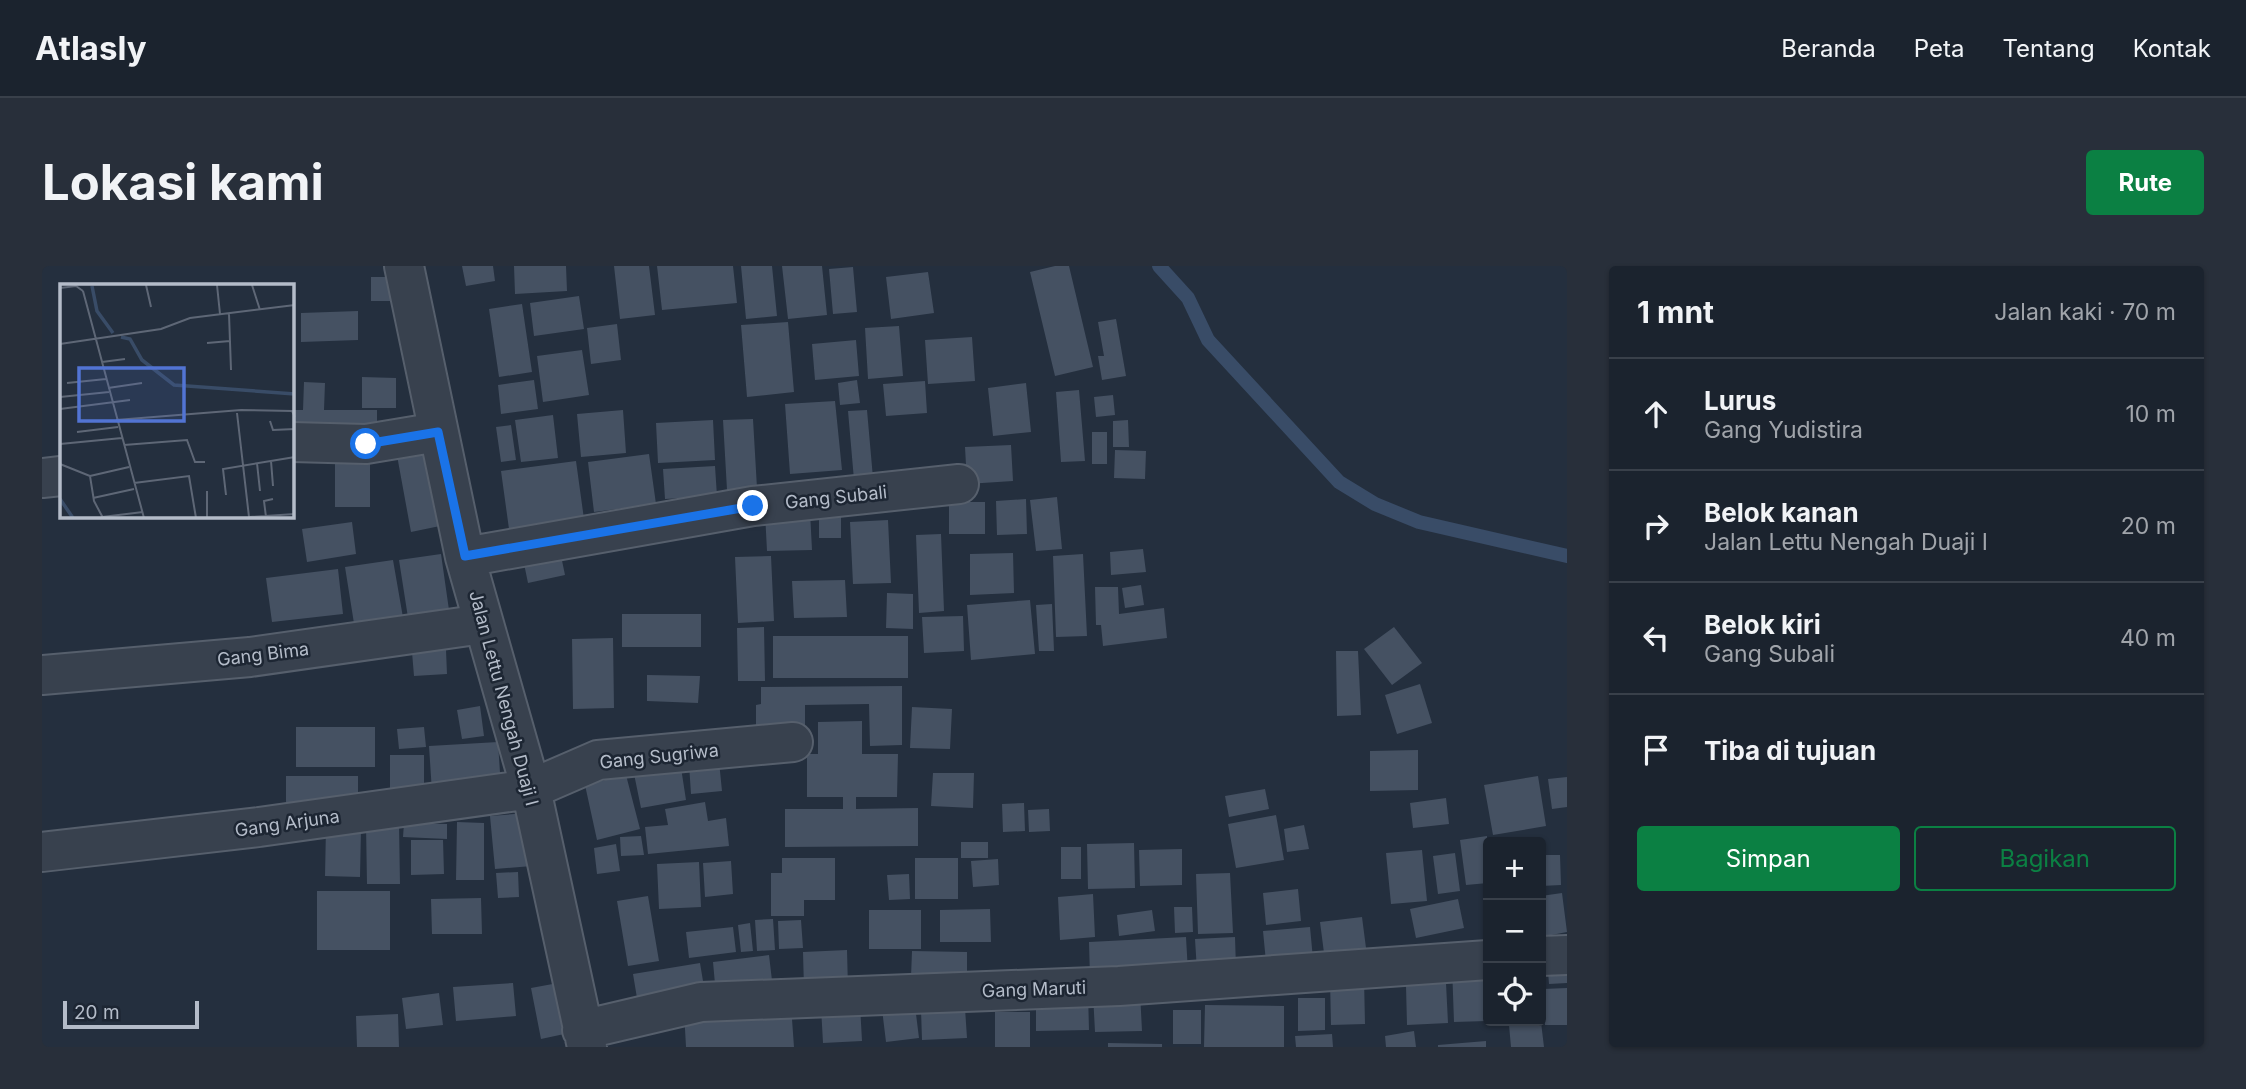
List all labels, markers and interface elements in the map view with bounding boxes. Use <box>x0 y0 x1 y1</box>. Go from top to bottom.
text: Atlasly <box>35 28 147 68</box>
text: Beranda <box>1781 34 1876 63</box>
text: Peta <box>1914 34 1964 63</box>
text: Tentang <box>2002 34 2095 63</box>
text: Kontak <box>2133 34 2211 63</box>
button: Rute <box>2086 150 2204 215</box>
text: Lokasi kami <box>42 153 324 212</box>
inset map <box>60 284 294 518</box>
text: 1 mnt <box>1637 294 1714 330</box>
text: Jalan kaki · 70 m <box>1994 298 2176 326</box>
text: Lurus <box>1704 385 1776 416</box>
icon: ahead <box>1637 395 1675 433</box>
text: 10 m <box>2126 400 2176 428</box>
text: Gang Yudistira <box>1704 416 1863 444</box>
route start <box>350 428 381 459</box>
street label: Gang Subali <box>784 481 888 513</box>
route end <box>737 490 768 521</box>
text: Belok kanan <box>1704 497 1859 528</box>
icon: right <box>1637 507 1675 545</box>
text: 20 m <box>2121 512 2176 540</box>
text: Jalan Lettu Nengah Duaji I <box>1704 528 1988 556</box>
street label: Jalan Lettu Nengah Duaji I <box>465 588 543 808</box>
text: Belok kiri <box>1704 609 1821 640</box>
icon: left <box>1637 619 1675 657</box>
text: 40 m <box>2120 624 2176 652</box>
street label: Gang Bima <box>216 638 310 670</box>
text: Gang Subali <box>1704 640 1835 668</box>
icon: arrive <box>1637 731 1675 769</box>
text: Tiba di tujuan <box>1704 735 1876 766</box>
street label: Gang Sugriwa <box>598 739 720 773</box>
street label: Gang Arjuna <box>233 805 341 841</box>
button: Simpan <box>1637 826 1900 891</box>
button: Bagikan <box>1914 826 2176 891</box>
map controls <box>1483 837 1546 1026</box>
button: + <box>1483 837 1546 900</box>
button: − <box>1483 900 1546 963</box>
button: locate <box>1483 963 1546 1026</box>
street label: Gang Maruti <box>982 977 1086 1001</box>
scale bar <box>63 998 200 1030</box>
text: 20 m <box>74 1001 120 1024</box>

